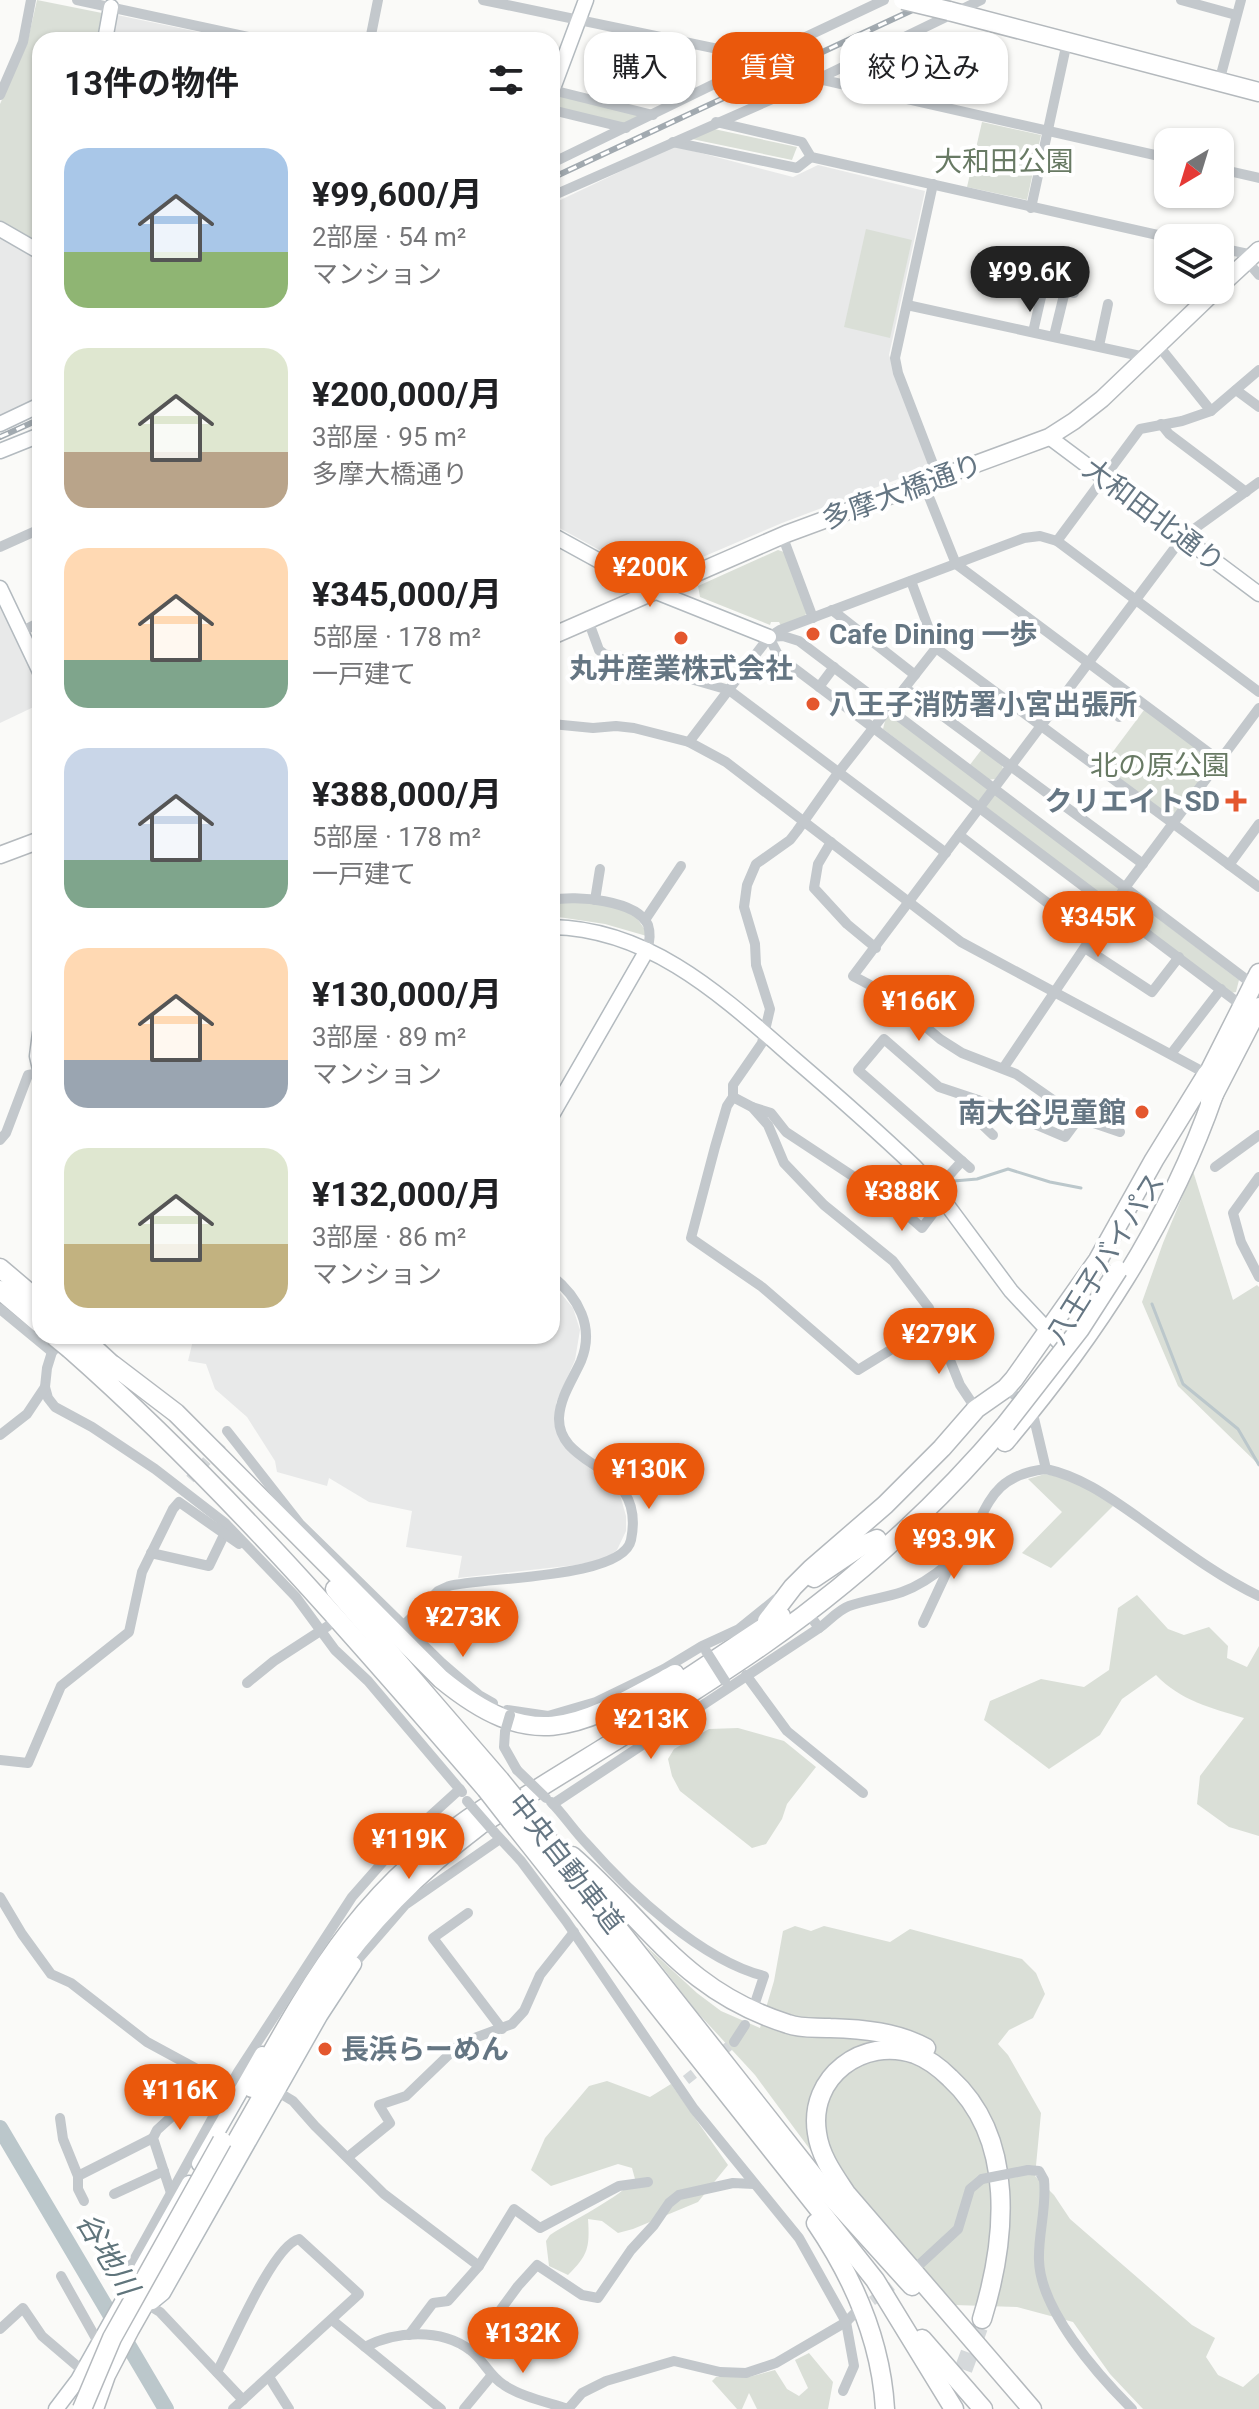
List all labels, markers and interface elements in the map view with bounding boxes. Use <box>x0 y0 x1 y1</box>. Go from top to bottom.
chip: 購入 <box>584 32 696 104</box>
chip: 賃貸 <box>712 32 824 104</box>
chip: 絞り込み <box>840 32 1008 104</box>
icon: filters <box>484 58 528 102</box>
text: 13件の物件 <box>64 63 239 103</box>
north arrow <box>1154 128 1234 208</box>
map controls <box>1154 128 1234 304</box>
park label: 大和田公園 <box>934 145 1074 178</box>
text: ¥99,600/月 <box>312 174 483 214</box>
icon: home <box>128 180 224 276</box>
text: 2部屋 · 54 m² <box>312 222 466 252</box>
button: layers <box>1154 224 1234 304</box>
pin: ¥99.6K <box>965 246 1095 314</box>
text: ¥99.6K <box>989 257 1071 287</box>
text: マンション <box>312 259 442 289</box>
text: ¥200,000/月 <box>312 374 502 414</box>
icon: home <box>128 380 224 476</box>
text: 3部屋 · 95 m² <box>312 422 466 452</box>
street label: 多摩大橋通り <box>818 447 987 536</box>
street label: 大和田北通り <box>1077 452 1231 579</box>
text: 多摩大橋通り <box>312 459 468 489</box>
pin: ¥200K <box>594 541 706 609</box>
text: ¥200K <box>612 552 688 582</box>
text: ¥345,000/月 <box>312 574 502 614</box>
icon: home <box>128 580 224 676</box>
place label: Cafe Dining 一歩 <box>829 618 1037 651</box>
text: 5部屋 · 178 m² <box>312 622 481 652</box>
marker: Cafe Dining 一歩 <box>804 625 822 643</box>
marker: 丸井産業株式会社 <box>672 629 690 647</box>
place label: 丸井産業株式会社 <box>569 652 793 685</box>
text: 一戸建て <box>312 659 416 689</box>
place label: 八王子消防署小宮出張所 <box>829 688 1137 721</box>
marker: 八王子消防署小宮出張所 <box>804 695 822 713</box>
park label: 北の原公園 <box>1090 749 1230 782</box>
text: ¥388,000/月 <box>312 774 502 814</box>
icon: home <box>128 780 224 876</box>
place label: クリエイトSD <box>1045 785 1220 818</box>
marker: クリエイトSD <box>1227 792 1245 810</box>
text: 5部屋 · 178 m² <box>312 822 481 852</box>
text: 一戸建て <box>312 859 416 889</box>
pin: ¥345K <box>1042 891 1154 959</box>
text: ¥345K <box>1060 902 1136 932</box>
text: ¥130,000/月 <box>312 974 502 1014</box>
pin: ¥166K <box>863 975 975 1043</box>
icon: home <box>128 980 224 1076</box>
text: ¥166K <box>881 986 957 1016</box>
text: 3部屋 · 89 m² <box>312 1022 466 1052</box>
text: マンション <box>312 1059 442 1089</box>
place label: 南大谷児童館 <box>958 1096 1126 1129</box>
marker: 南大谷児童館 <box>1133 1103 1151 1121</box>
pin: ¥388K <box>846 1165 958 1233</box>
street label: 八王子バイパス <box>1040 1167 1171 1350</box>
text: ¥132,000/月 <box>312 1174 502 1214</box>
text: ¥388K <box>864 1176 940 1206</box>
icon: home <box>128 1180 224 1276</box>
text: 3部屋 · 86 m² <box>312 1222 466 1252</box>
text: マンション <box>312 1259 442 1289</box>
pin: ¥279K <box>883 1308 995 1376</box>
text: ¥279K <box>901 1319 977 1349</box>
pin: ¥130K <box>593 1443 705 1511</box>
text: ¥130K <box>611 1454 687 1484</box>
pin: ¥93.9K <box>889 1513 1019 1581</box>
text: ¥93.9K <box>913 1524 995 1554</box>
pin: ¥273K <box>407 1591 519 1659</box>
text: ¥273K <box>425 1602 501 1632</box>
pin: ¥213K <box>595 1693 707 1761</box>
text: ¥213K <box>613 1704 689 1734</box>
street label: 中央自動車道 <box>501 1787 630 1940</box>
pin: ¥119K <box>353 1813 465 1881</box>
text: ¥119K <box>371 1824 447 1854</box>
place label: 長浜らーめん <box>341 2033 509 2066</box>
marker: 長浜らーめん <box>316 2040 334 2058</box>
pin: ¥116K <box>124 2064 236 2132</box>
text: ¥116K <box>142 2075 218 2105</box>
water label: 谷地川 <box>69 2206 147 2304</box>
pin: ¥132K <box>467 2307 579 2375</box>
text: ¥132K <box>485 2318 561 2348</box>

